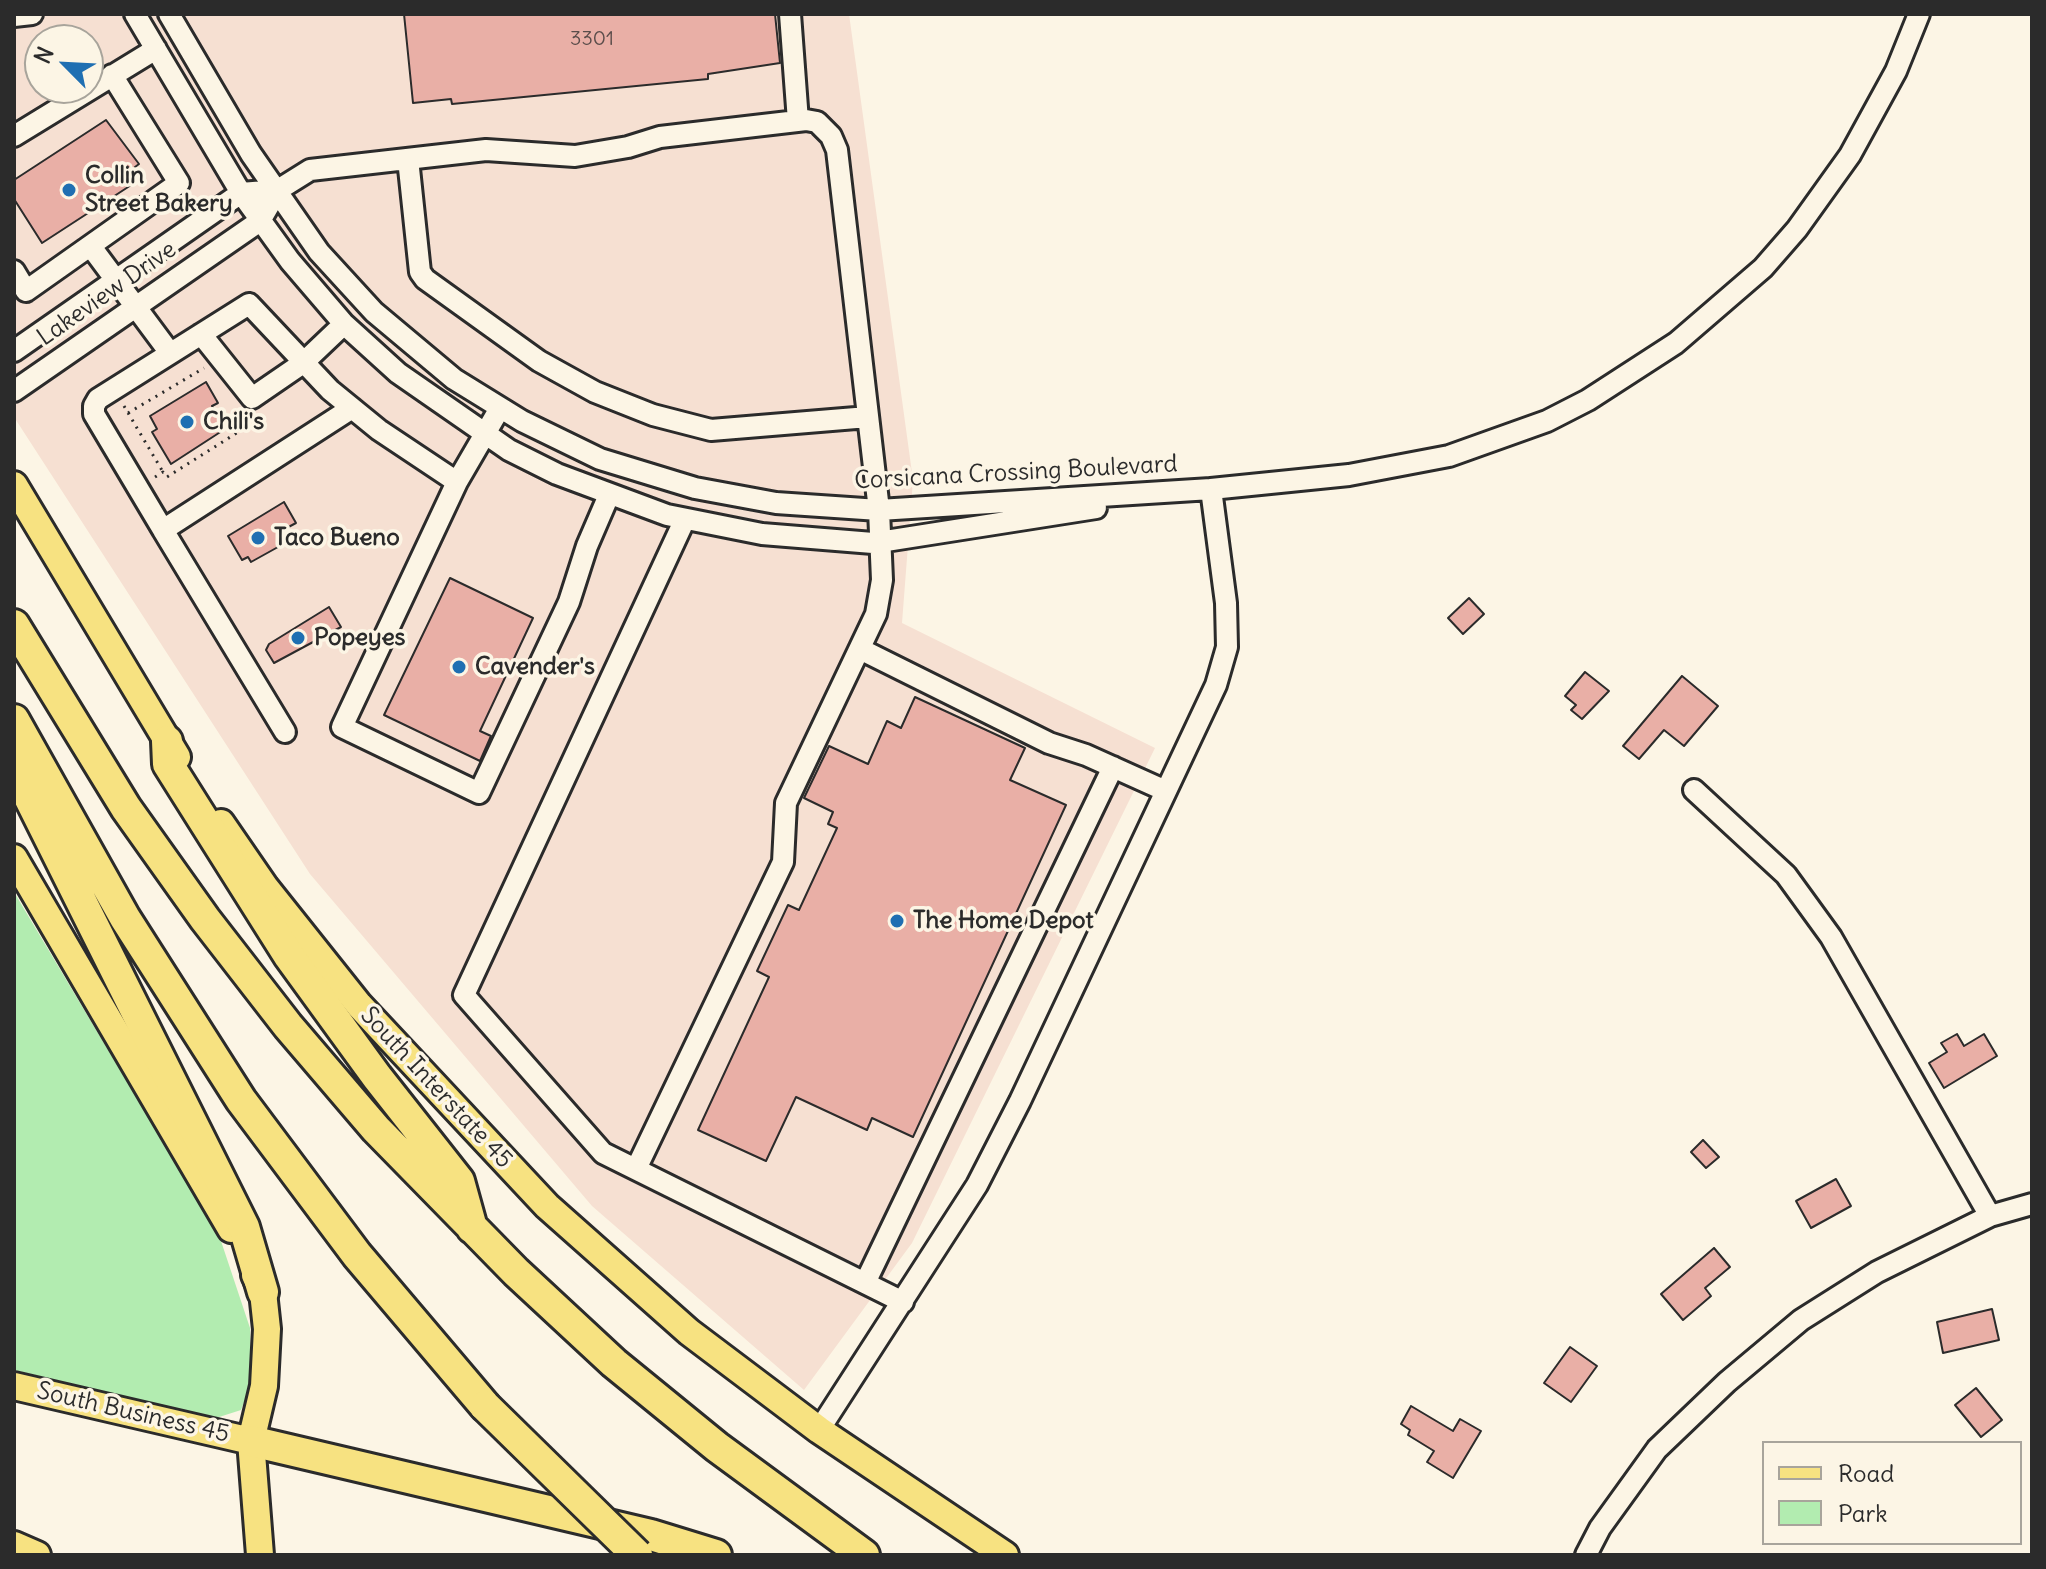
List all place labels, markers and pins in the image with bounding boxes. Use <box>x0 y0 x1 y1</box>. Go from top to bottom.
place label: Collin Street Bakery <box>85 162 233 218</box>
marker: Collin Street Bakery <box>60 181 78 199</box>
place label: Chili's <box>203 408 264 436</box>
marker: Chili's <box>178 413 196 431</box>
place label: Taco Bueno <box>274 524 400 552</box>
marker: Taco Bueno <box>249 529 267 547</box>
place label: Popeyes <box>314 624 406 652</box>
marker: Popeyes <box>289 629 307 647</box>
place label: Cavender's <box>475 653 595 681</box>
marker: Cavender's <box>450 658 468 676</box>
place label: The Home Depot <box>913 907 1094 935</box>
marker: The Home Depot <box>888 912 906 930</box>

